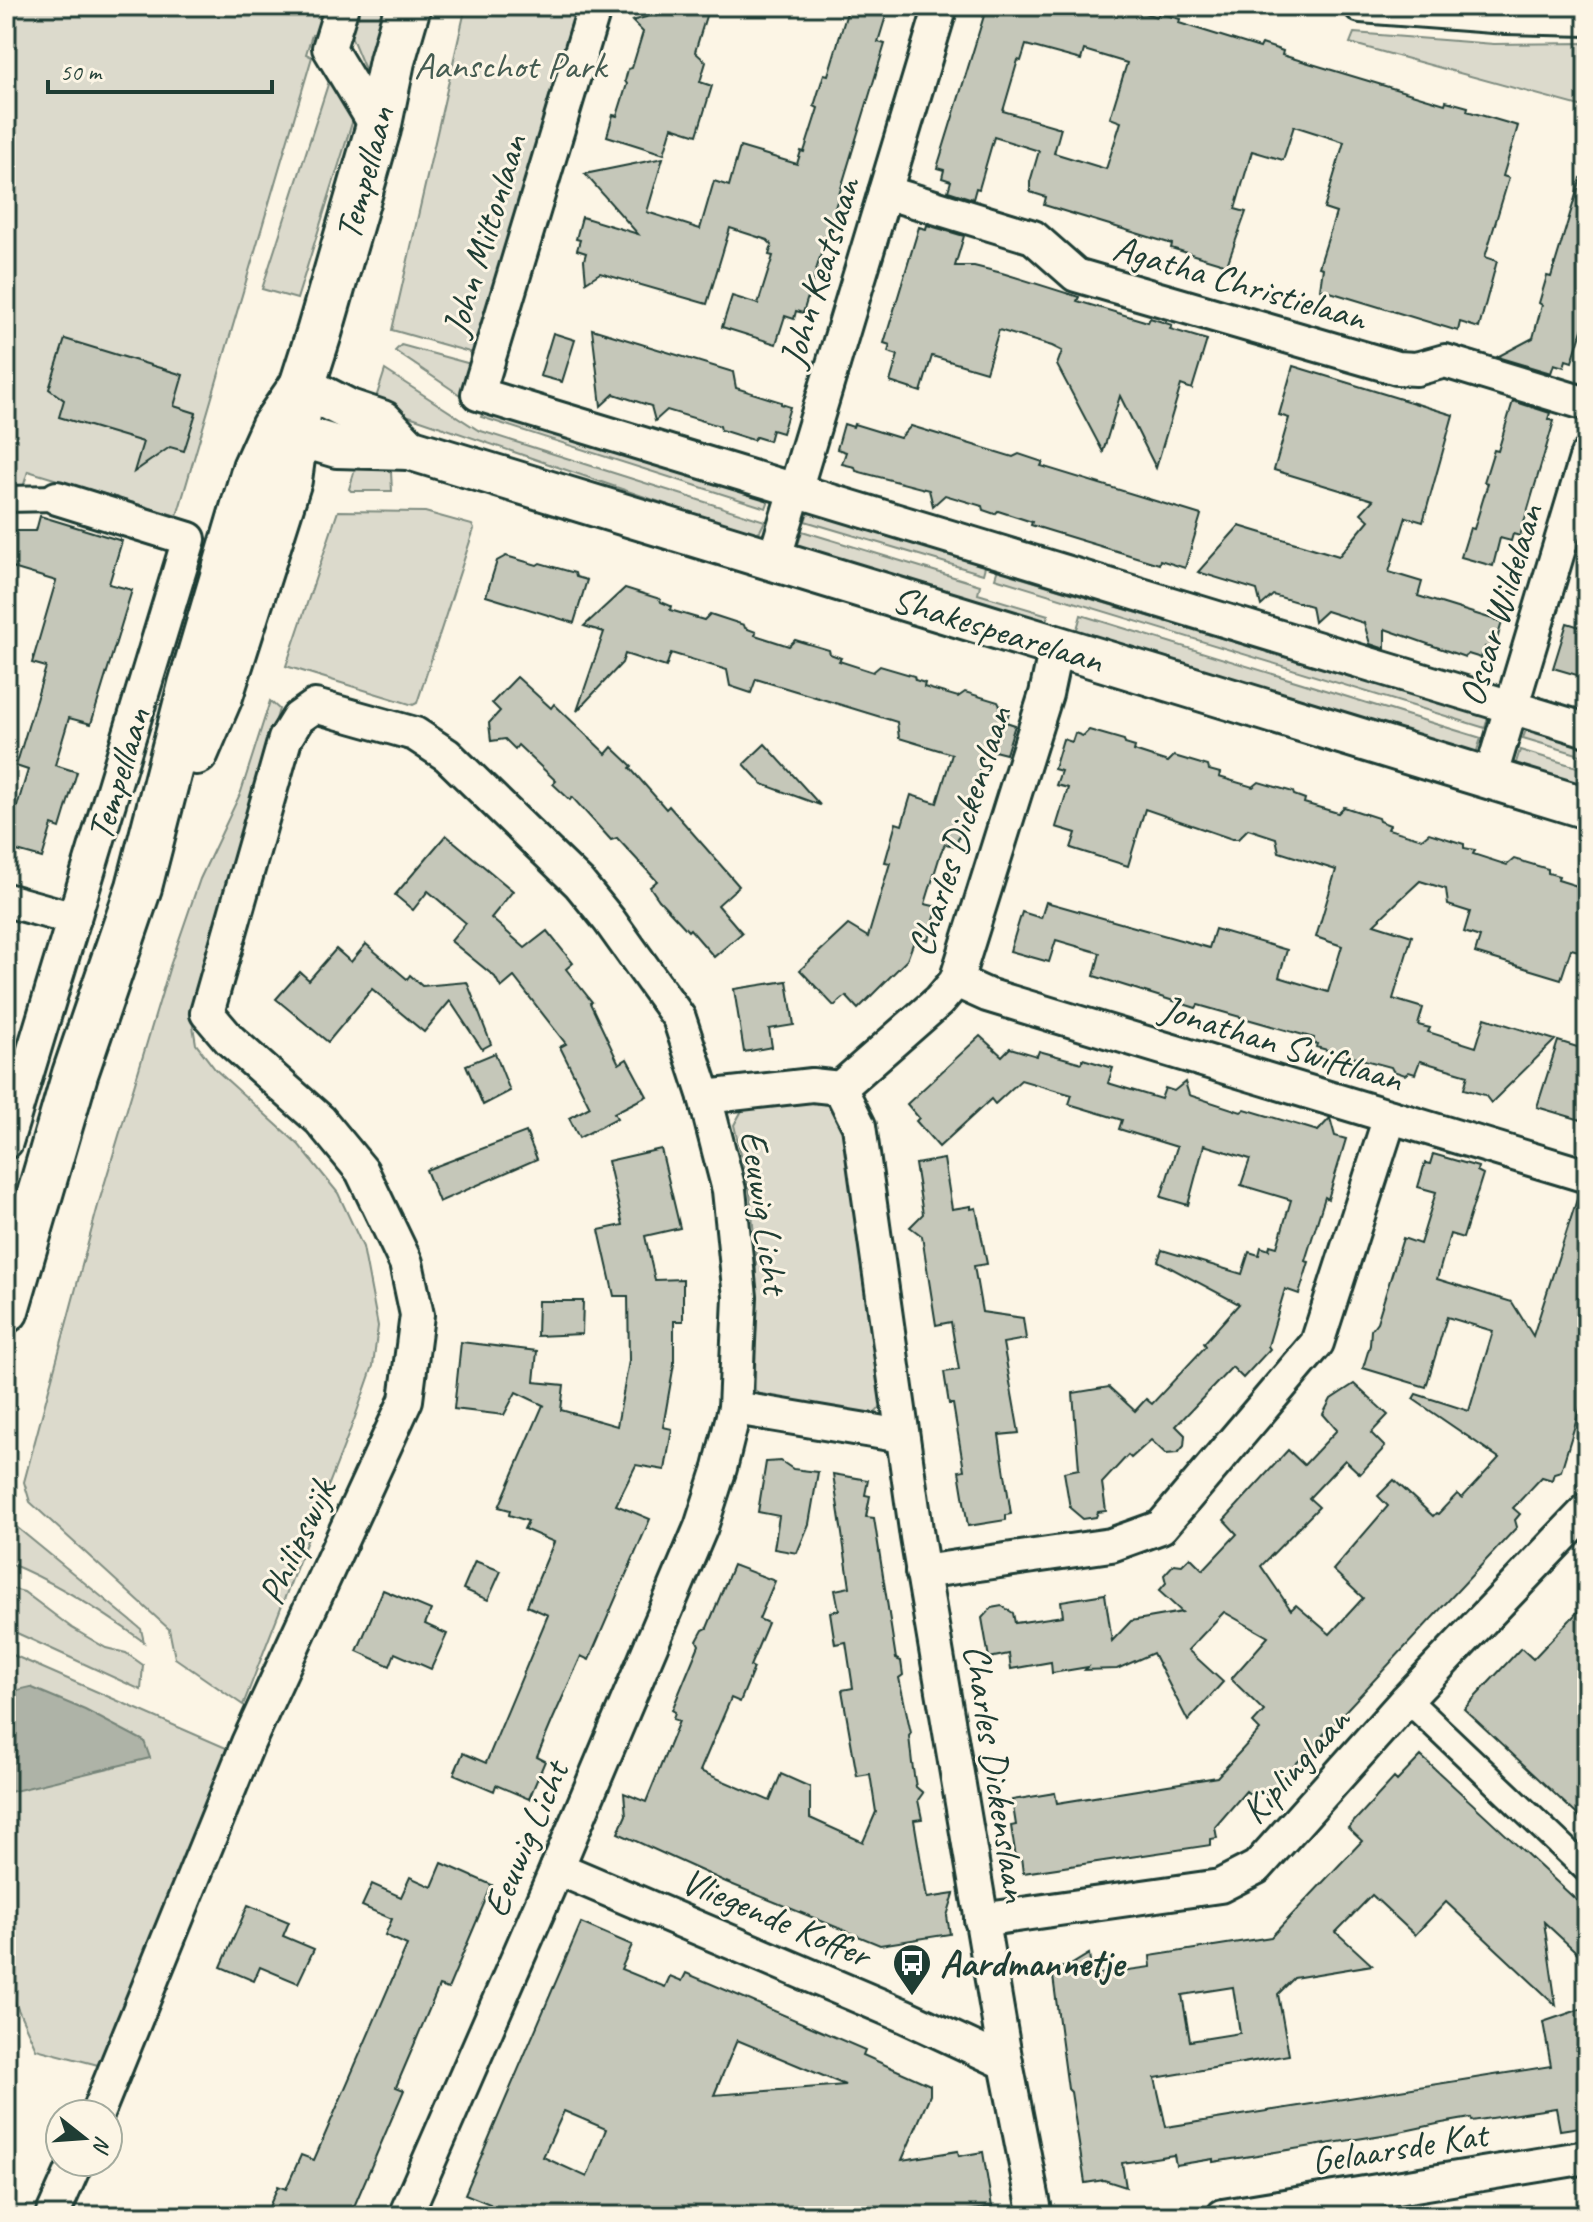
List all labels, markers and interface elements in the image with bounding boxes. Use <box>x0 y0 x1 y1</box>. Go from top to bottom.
park label: Aanschot Park <box>414 42 609 89</box>
scale bar <box>48 44 272 94</box>
text: 50 m <box>60 57 103 87</box>
street label: Tempellaan <box>324 100 405 245</box>
street label: John Miltonlaan <box>431 127 538 343</box>
street label: John Keatslaan <box>768 170 871 374</box>
street label: Agatha Christielaan <box>1108 224 1373 342</box>
street label: Oscar Wildelaan <box>1448 497 1554 712</box>
street label: Shakespearelaan <box>887 575 1111 684</box>
street label: Charles Dickenslaan <box>897 699 1023 962</box>
street label: Tempellaan <box>76 701 161 846</box>
street label: Jonathan Swiftlaan <box>1153 984 1410 1103</box>
street label: Eeuwig Licht <box>730 1128 800 1300</box>
street label: Philipswijk <box>247 1470 347 1612</box>
street label: Charles Dickenslaan <box>953 1641 1040 1907</box>
street label: Kiplinglaan <box>1231 1696 1361 1833</box>
street label: Eeuwig Licht <box>472 1751 580 1924</box>
street label: Vliegende Koffer <box>675 1857 881 1980</box>
place label: Aardmannetje <box>940 1940 1127 1987</box>
bus stop icon: Aardmannetje <box>891 1942 933 1997</box>
north arrow <box>44 2098 124 2178</box>
street label: Gelaarsde Kat <box>1308 2110 1494 2185</box>
text: N <box>86 2133 118 2157</box>

